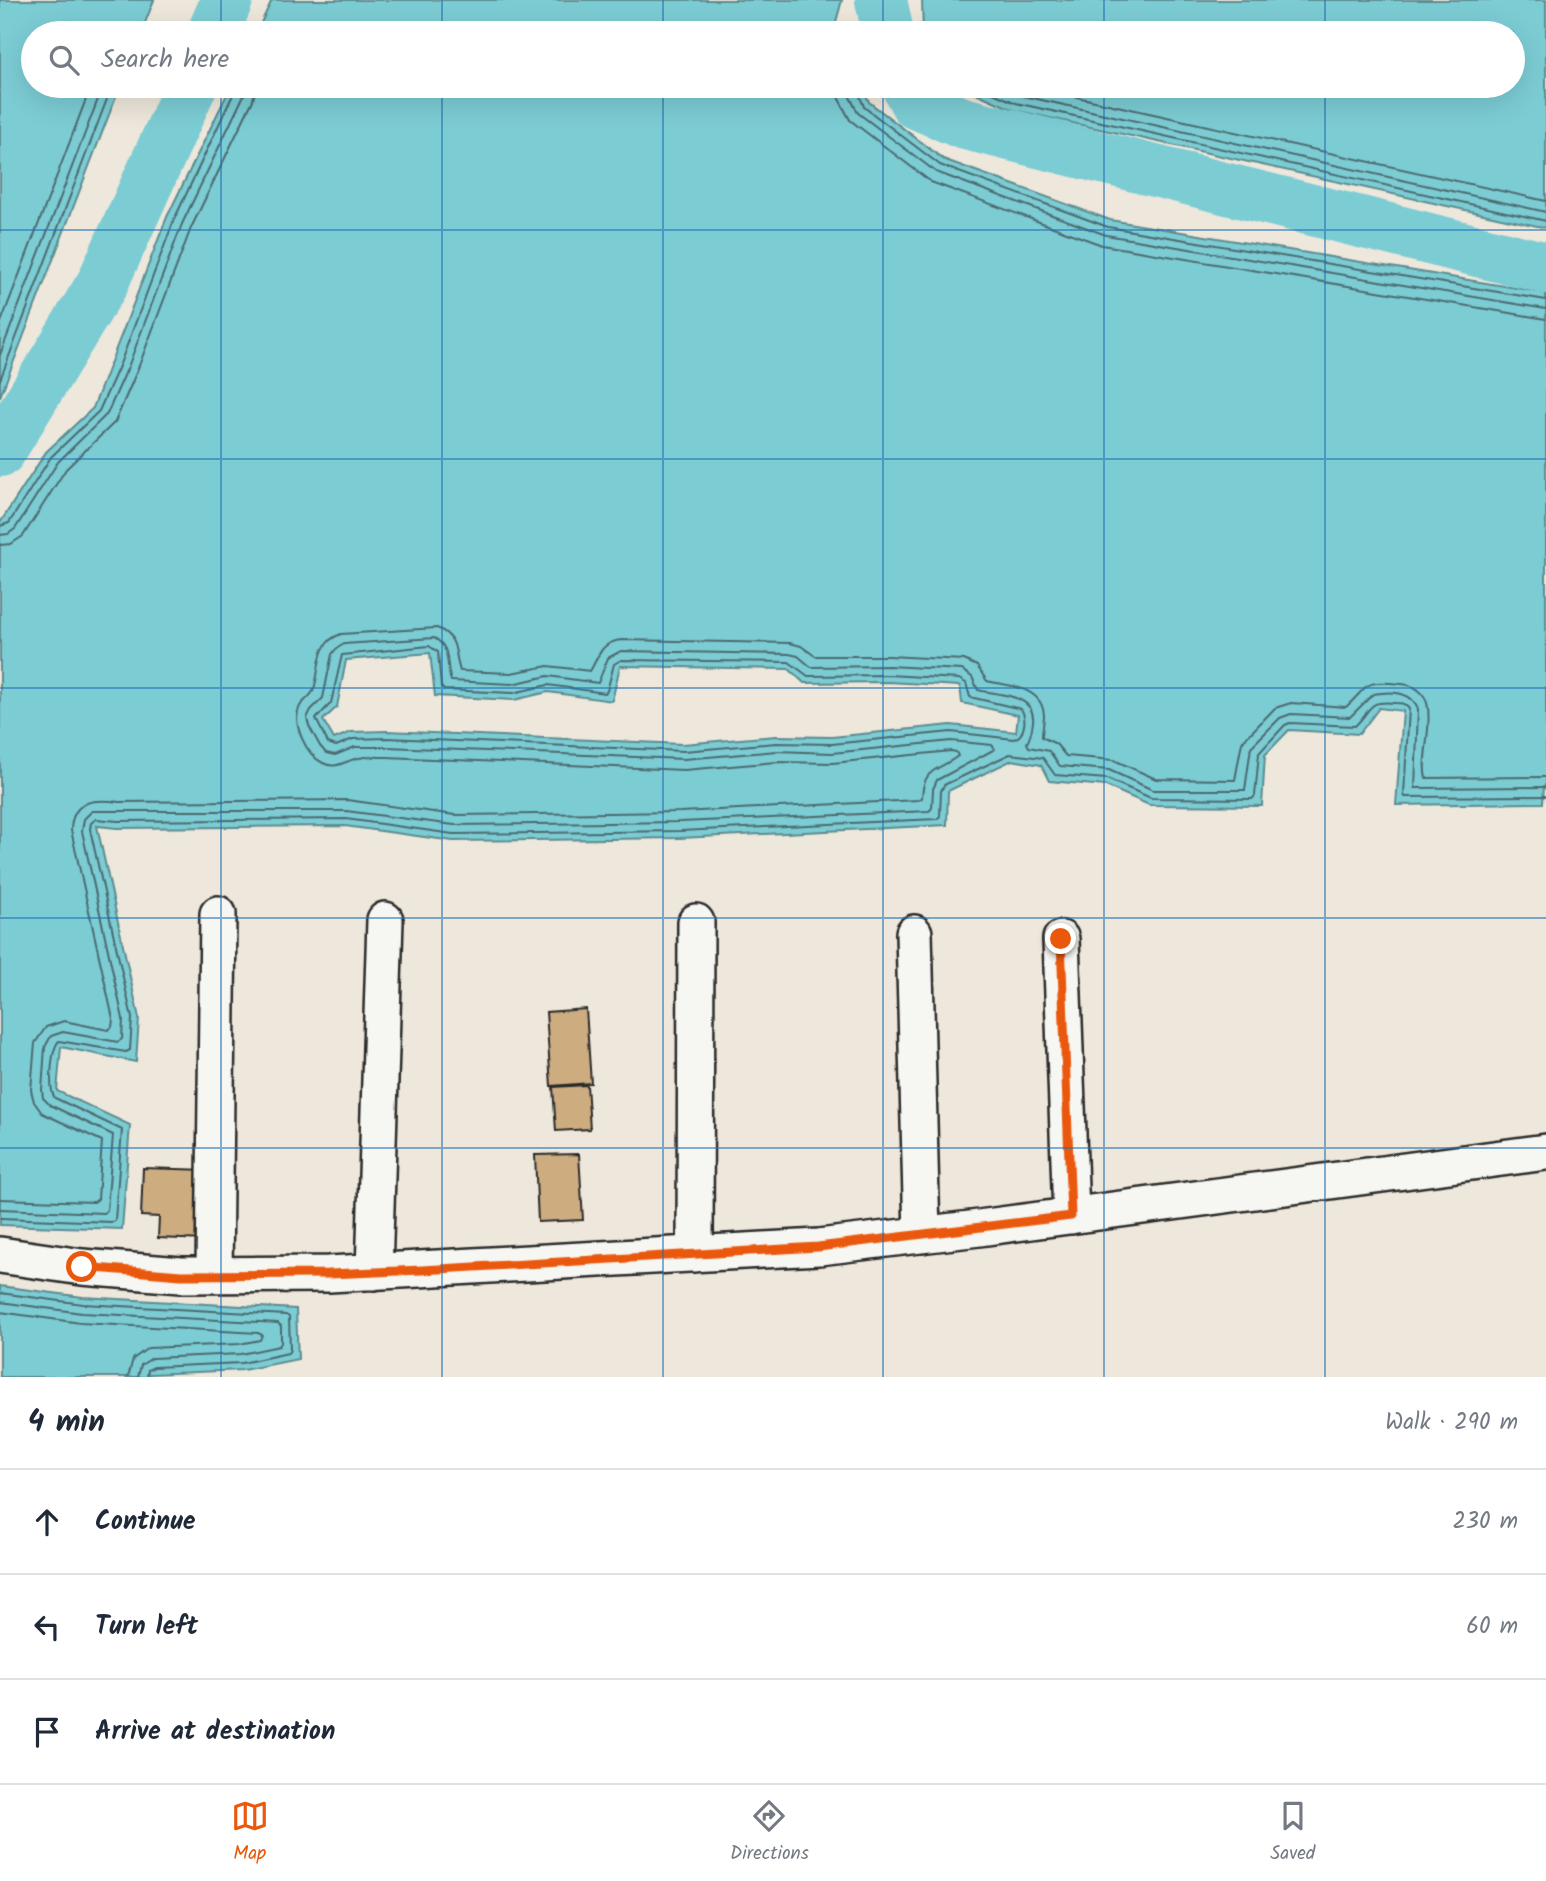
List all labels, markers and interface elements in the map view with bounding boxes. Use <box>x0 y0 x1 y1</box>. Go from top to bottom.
search box <box>21 21 1525 98</box>
text: Search here <box>101 39 229 81</box>
icon: search <box>45 41 83 79</box>
route end <box>1045 923 1076 954</box>
route start <box>66 1251 97 1282</box>
text: 4 min <box>28 1399 105 1447</box>
text: Walk · 290 m <box>1385 1405 1518 1441</box>
text: Continue <box>95 1501 196 1543</box>
icon: ahead <box>28 1503 66 1541</box>
text: 230 m <box>1452 1504 1518 1540</box>
text: Turn left <box>95 1606 198 1648</box>
icon: left <box>28 1608 66 1646</box>
text: 60 m <box>1466 1609 1518 1645</box>
text: Arrive at destination <box>95 1711 335 1753</box>
icon: arrive <box>28 1713 66 1751</box>
tab: Map <box>231 1797 269 1869</box>
tab: Directions <box>730 1797 809 1869</box>
tab: Saved <box>1270 1797 1315 1869</box>

